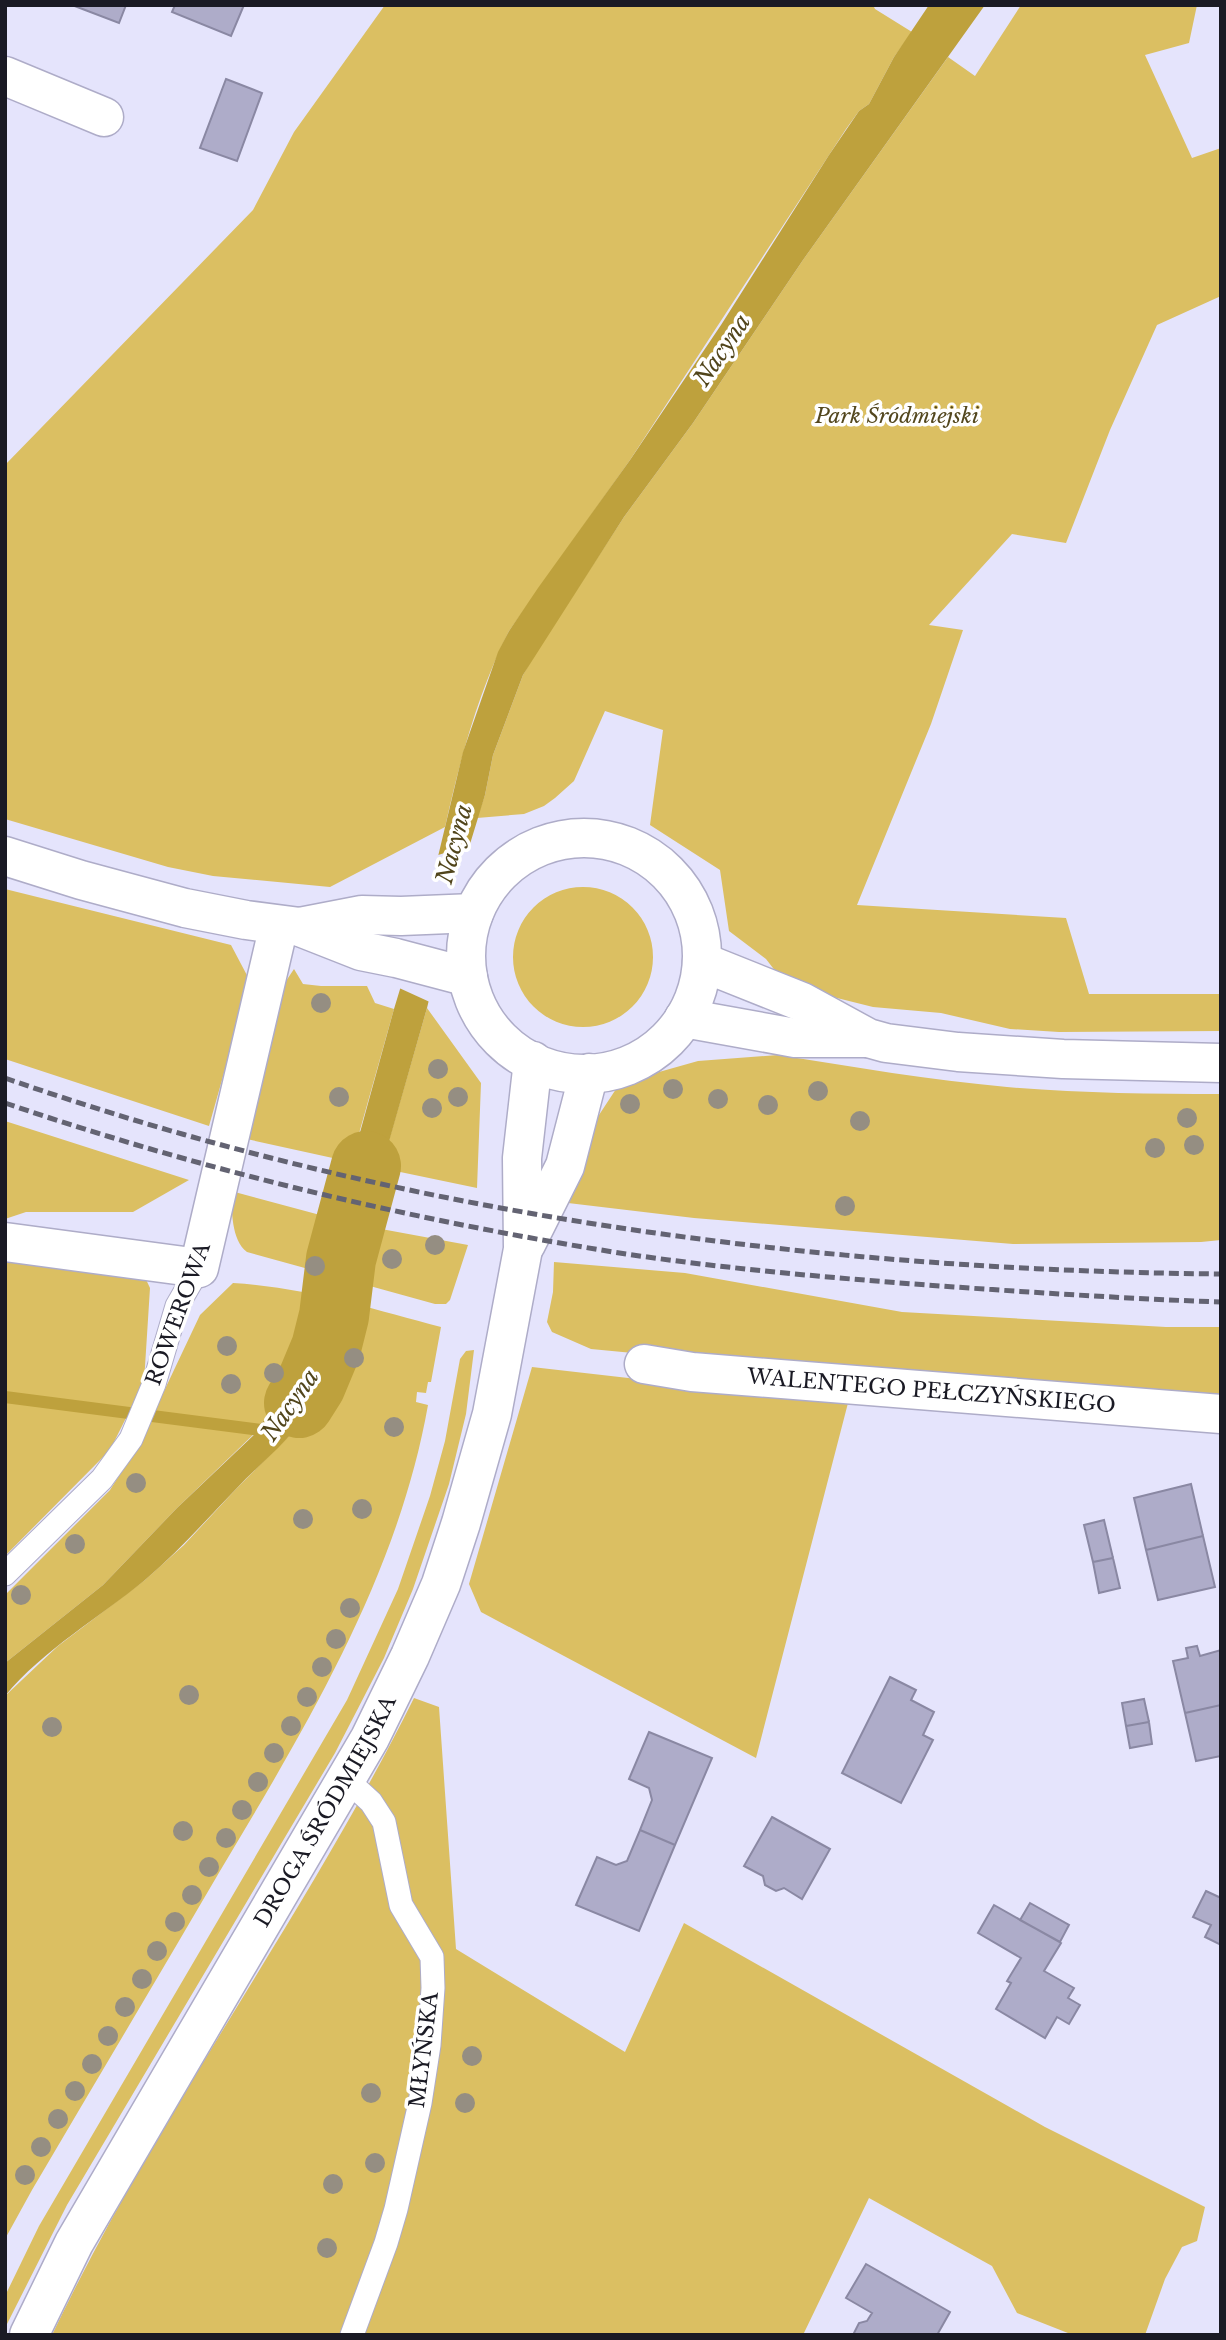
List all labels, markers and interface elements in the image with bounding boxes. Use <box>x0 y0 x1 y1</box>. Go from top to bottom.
water label: Nacyna <box>687 309 756 392</box>
park label: Park Śródmiejski <box>814 403 980 429</box>
water label: Nacyna <box>430 801 478 888</box>
street label: ROWEROWA <box>140 1238 216 1389</box>
street label: WALENTEGO PEŁCZYŃSKIEGO <box>745 1363 1117 1419</box>
water label: Nacyna <box>255 1364 325 1447</box>
street label: DROGA ŚRÓDMIEJSKA <box>249 1691 402 1932</box>
street label: MŁYŃSKA <box>404 1990 444 2110</box>

